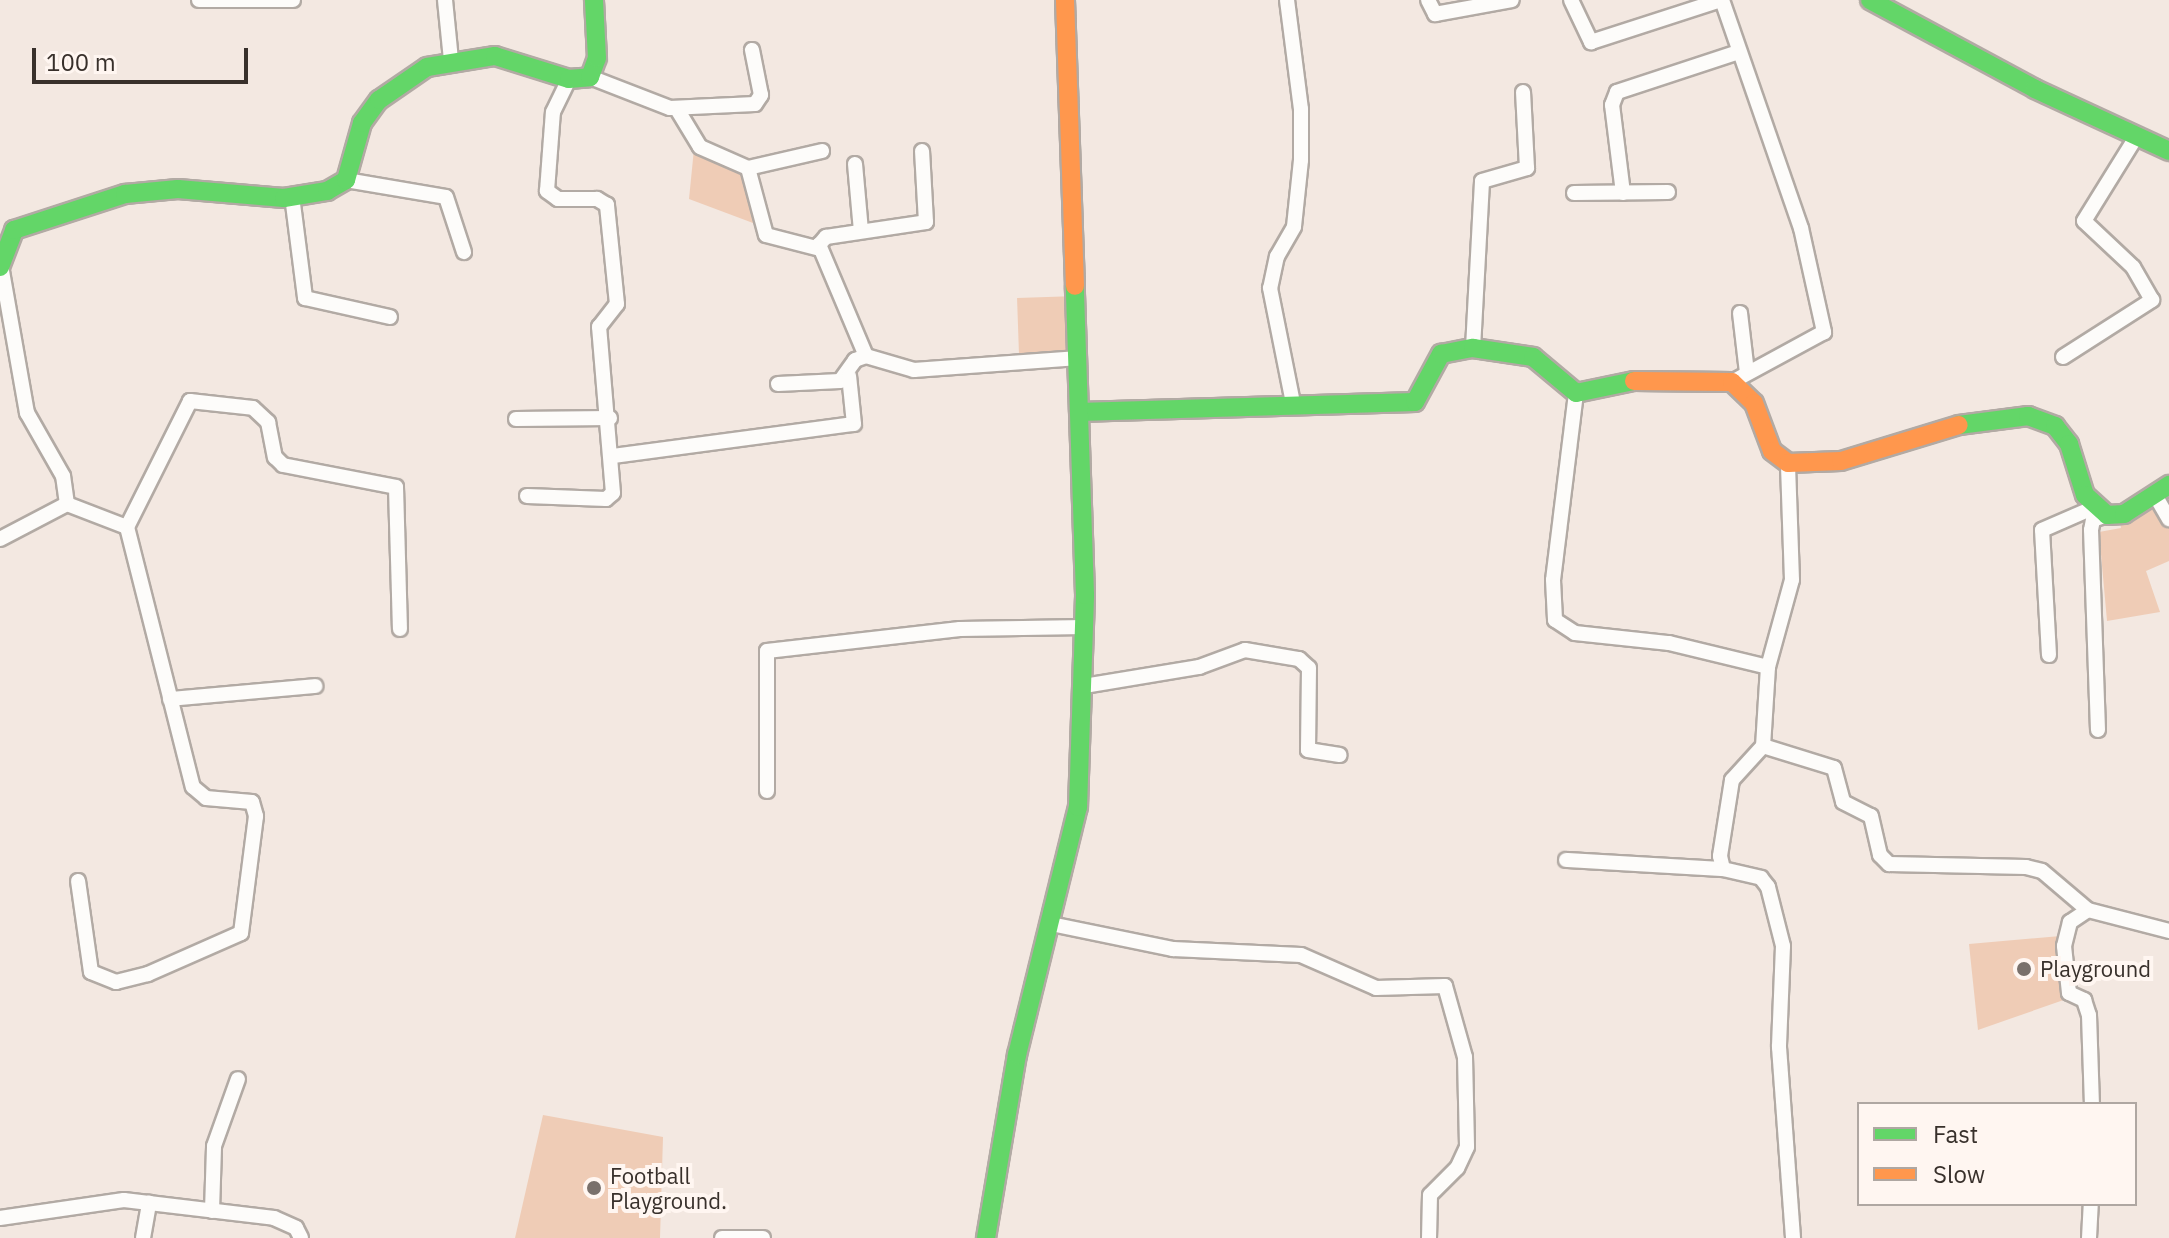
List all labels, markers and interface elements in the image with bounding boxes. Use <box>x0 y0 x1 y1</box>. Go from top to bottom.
scale bar <box>36 32 252 82</box>
text: 100 m <box>46 46 116 78</box>
place label: Playground <box>2040 956 2151 982</box>
marker: Playground <box>2015 960 2033 978</box>
legend <box>1857 1102 2137 1206</box>
text: Fast <box>1933 1118 1978 1150</box>
text: Slow <box>1933 1158 1985 1190</box>
place label: Football Playground. <box>610 1162 727 1214</box>
marker: Football Playground. <box>585 1179 603 1197</box>

